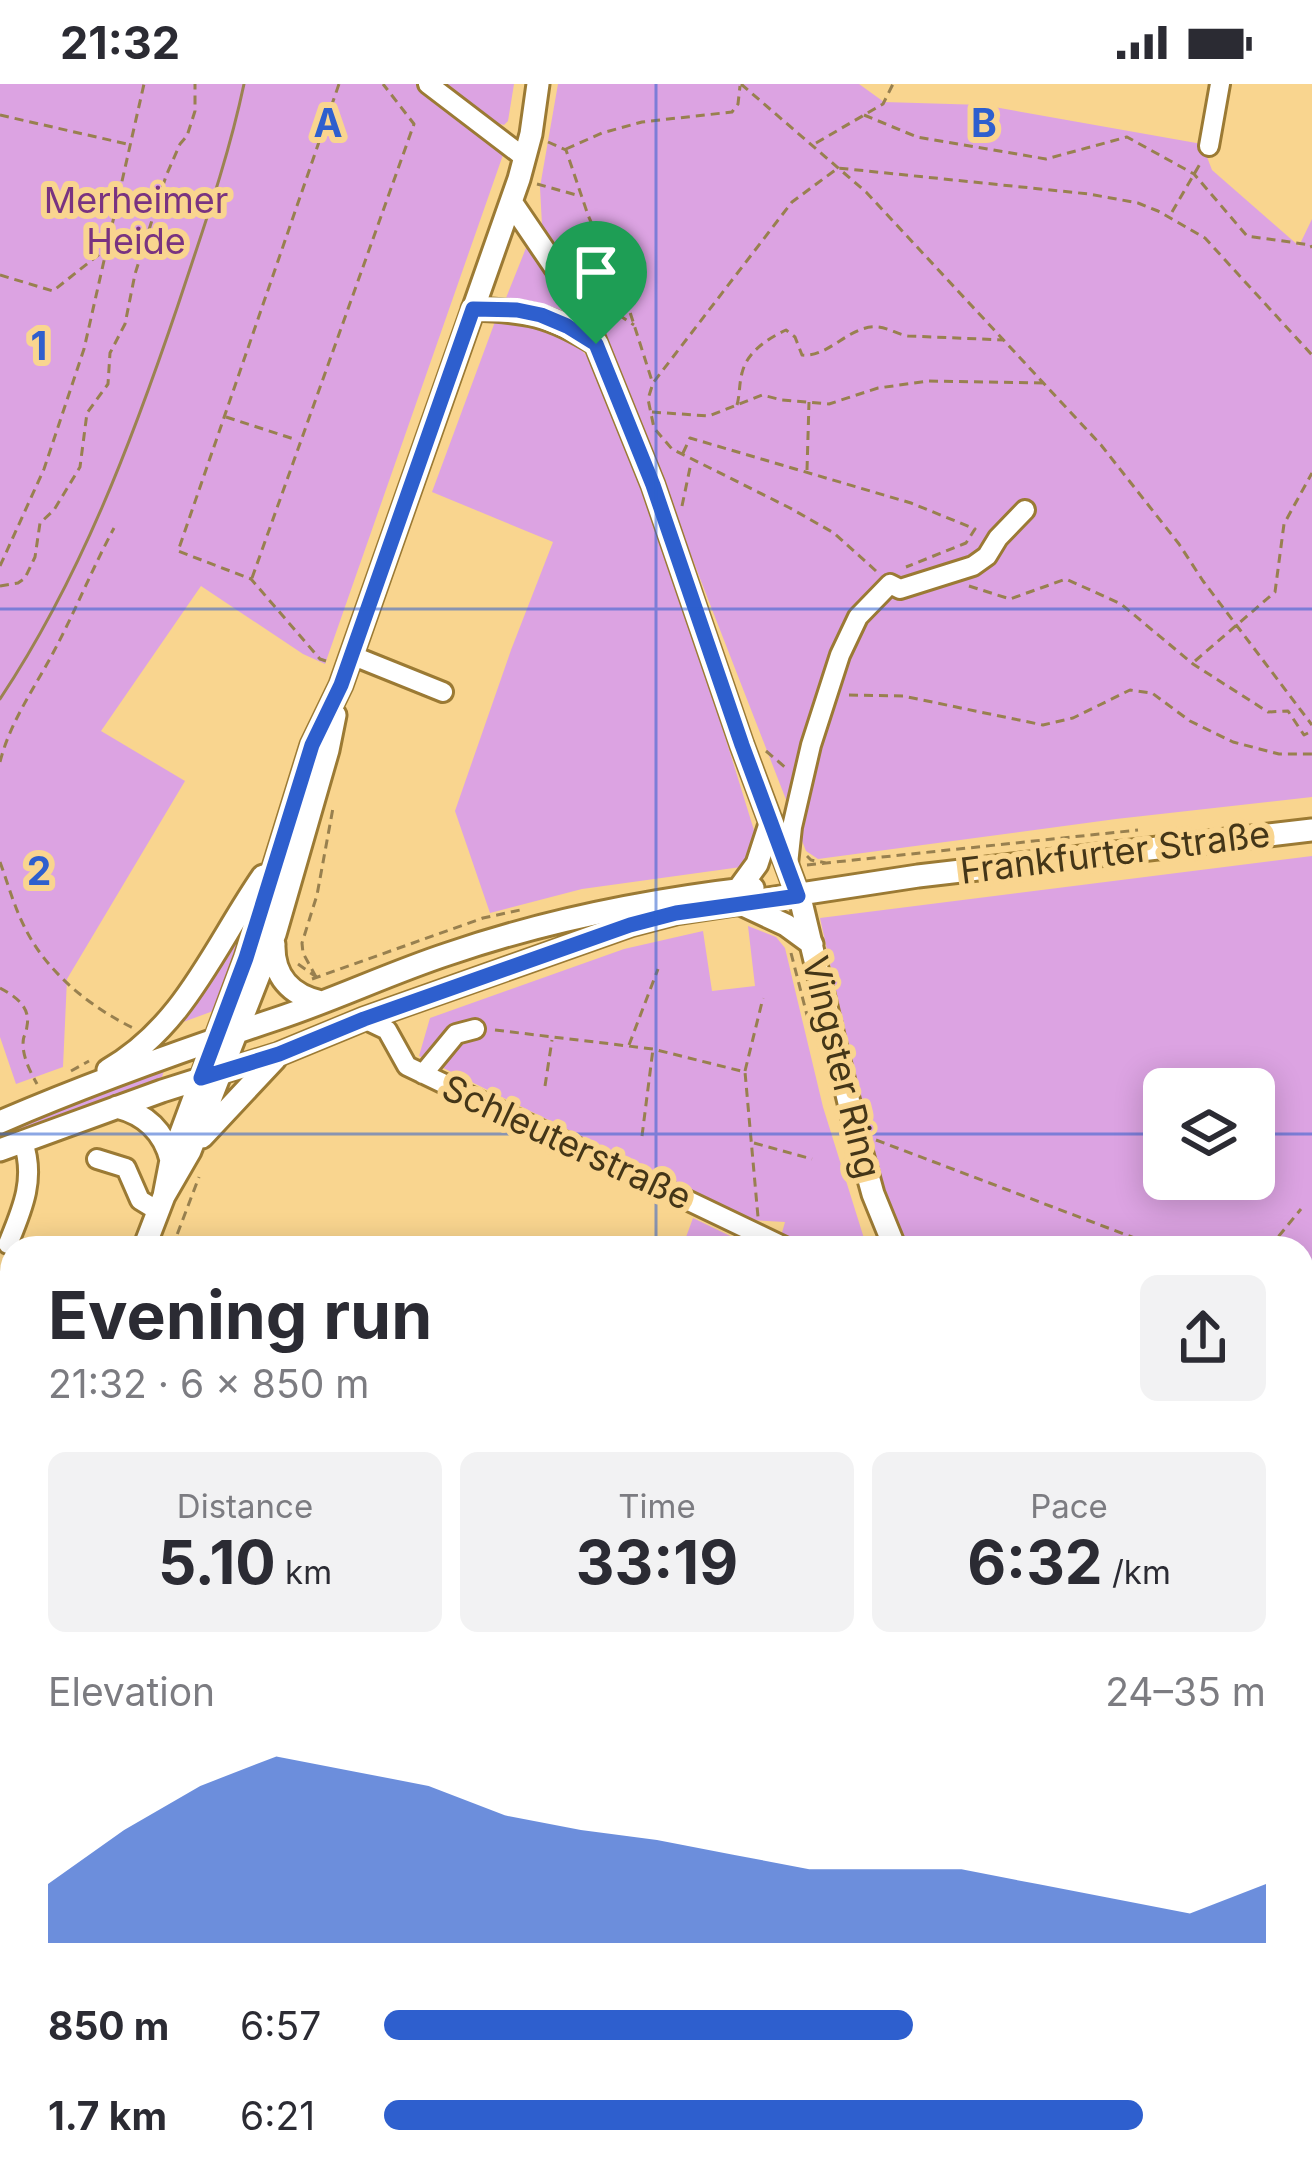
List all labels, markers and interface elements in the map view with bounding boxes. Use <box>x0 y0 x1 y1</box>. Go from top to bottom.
text: 21:32 <box>60 15 180 70</box>
text: A <box>313 99 343 146</box>
text: B <box>971 99 997 146</box>
park label: Merheimer Heide <box>44 178 228 263</box>
pin <box>545 221 647 344</box>
icon: arrive <box>563 239 629 305</box>
text: 1 <box>31 322 47 369</box>
street label: Frankfurter Straße <box>958 811 1272 893</box>
text: 2 <box>27 847 51 894</box>
street label: Vingster Ring <box>793 951 891 1183</box>
street label: Schleuterstraße <box>436 1065 698 1219</box>
map controls <box>1143 1068 1275 1200</box>
button: layers <box>1143 1068 1275 1200</box>
text: Evening run <box>48 1275 432 1355</box>
button: share <box>1140 1275 1266 1401</box>
text: 21:32 · 6 × 850 m <box>48 1360 369 1407</box>
text: Distance <box>177 1486 313 1526</box>
text: Time <box>618 1486 696 1526</box>
text: Pace <box>1030 1486 1108 1526</box>
text: 5.10 <box>158 1526 276 1598</box>
text: 33:19 <box>576 1526 738 1598</box>
text: 6:32 <box>967 1526 1103 1598</box>
text: km <box>276 1552 332 1592</box>
text: /km <box>1103 1552 1171 1592</box>
text: Elevation <box>48 1668 215 1715</box>
text: 24–35 m <box>1105 1668 1266 1715</box>
text: 850 m <box>48 2002 169 2049</box>
text: 6:57 <box>240 2002 321 2049</box>
text: 1.7 km <box>48 2092 167 2139</box>
text: 6:21 <box>240 2092 315 2139</box>

